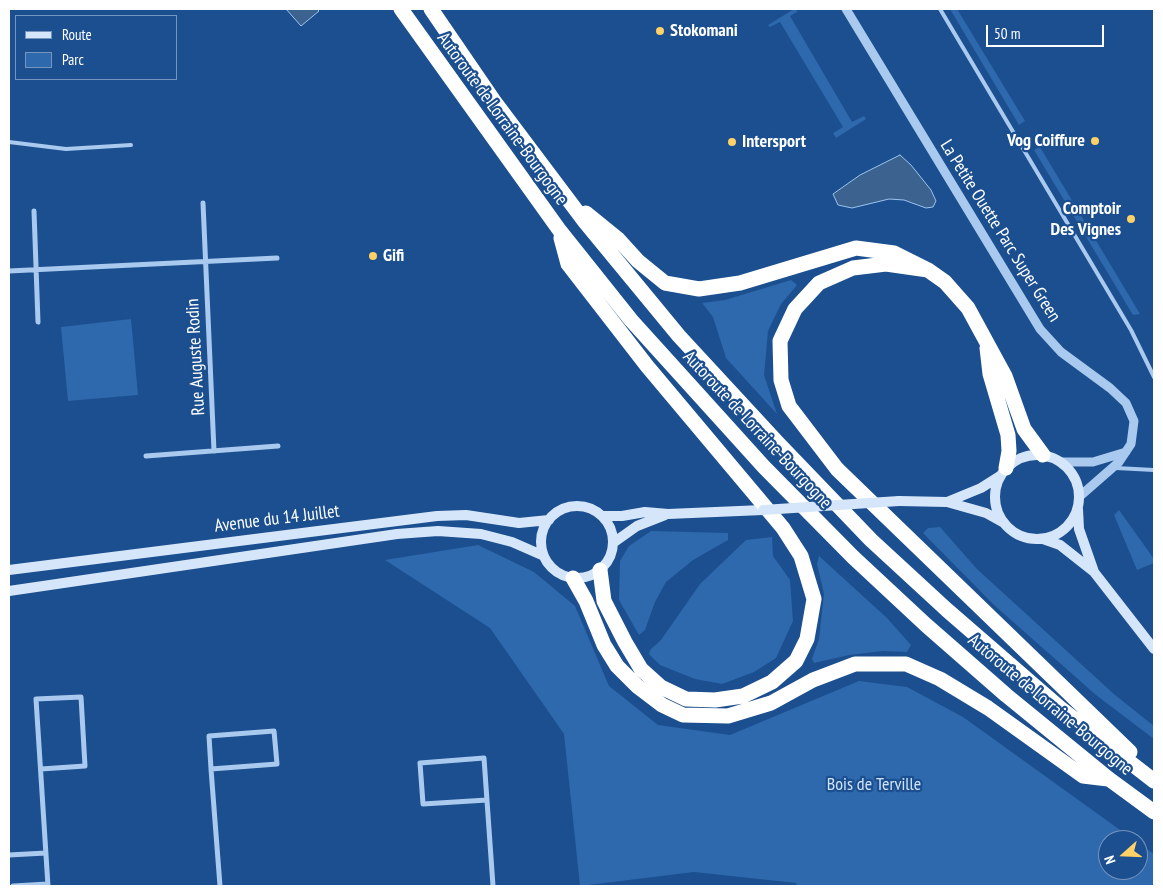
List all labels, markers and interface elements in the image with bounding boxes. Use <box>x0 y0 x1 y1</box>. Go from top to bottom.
legend <box>15 15 178 80</box>
scale bar <box>988 15 1106 47</box>
place label: Stokomani <box>670 20 738 42</box>
text: 50 m <box>994 24 1020 43</box>
text: Route <box>62 25 92 44</box>
marker: Stokomani <box>654 25 666 37</box>
street label: Autoroute de Lorraine-Bourgogne <box>432 28 572 210</box>
text: Parc <box>62 50 84 69</box>
place label: Vog Coiffure <box>1007 130 1085 152</box>
place label: Intersport <box>742 131 806 153</box>
marker: Vog Coiffure <box>1089 135 1101 147</box>
marker: Intersport <box>726 136 738 148</box>
street label: La Petite Ouette Parc Super Green <box>935 136 1065 326</box>
place label: Comptoir Des Vignes <box>1051 198 1121 240</box>
marker: Comptoir Des Vignes <box>1125 213 1137 225</box>
place label: Gifi <box>383 245 404 267</box>
marker: Gifi <box>367 250 379 262</box>
street label: Rue Auguste Rodin <box>182 298 210 416</box>
street label: Autoroute de Lorraine-Bourgogne <box>678 347 836 513</box>
street label: Avenue du 14 Juillet <box>213 501 341 537</box>
street label: Autoroute de Lorraine-Bourgogne <box>963 630 1137 780</box>
park label: Bois de Terville <box>827 774 921 796</box>
north arrow <box>1098 830 1148 880</box>
text: N <box>1100 853 1120 866</box>

